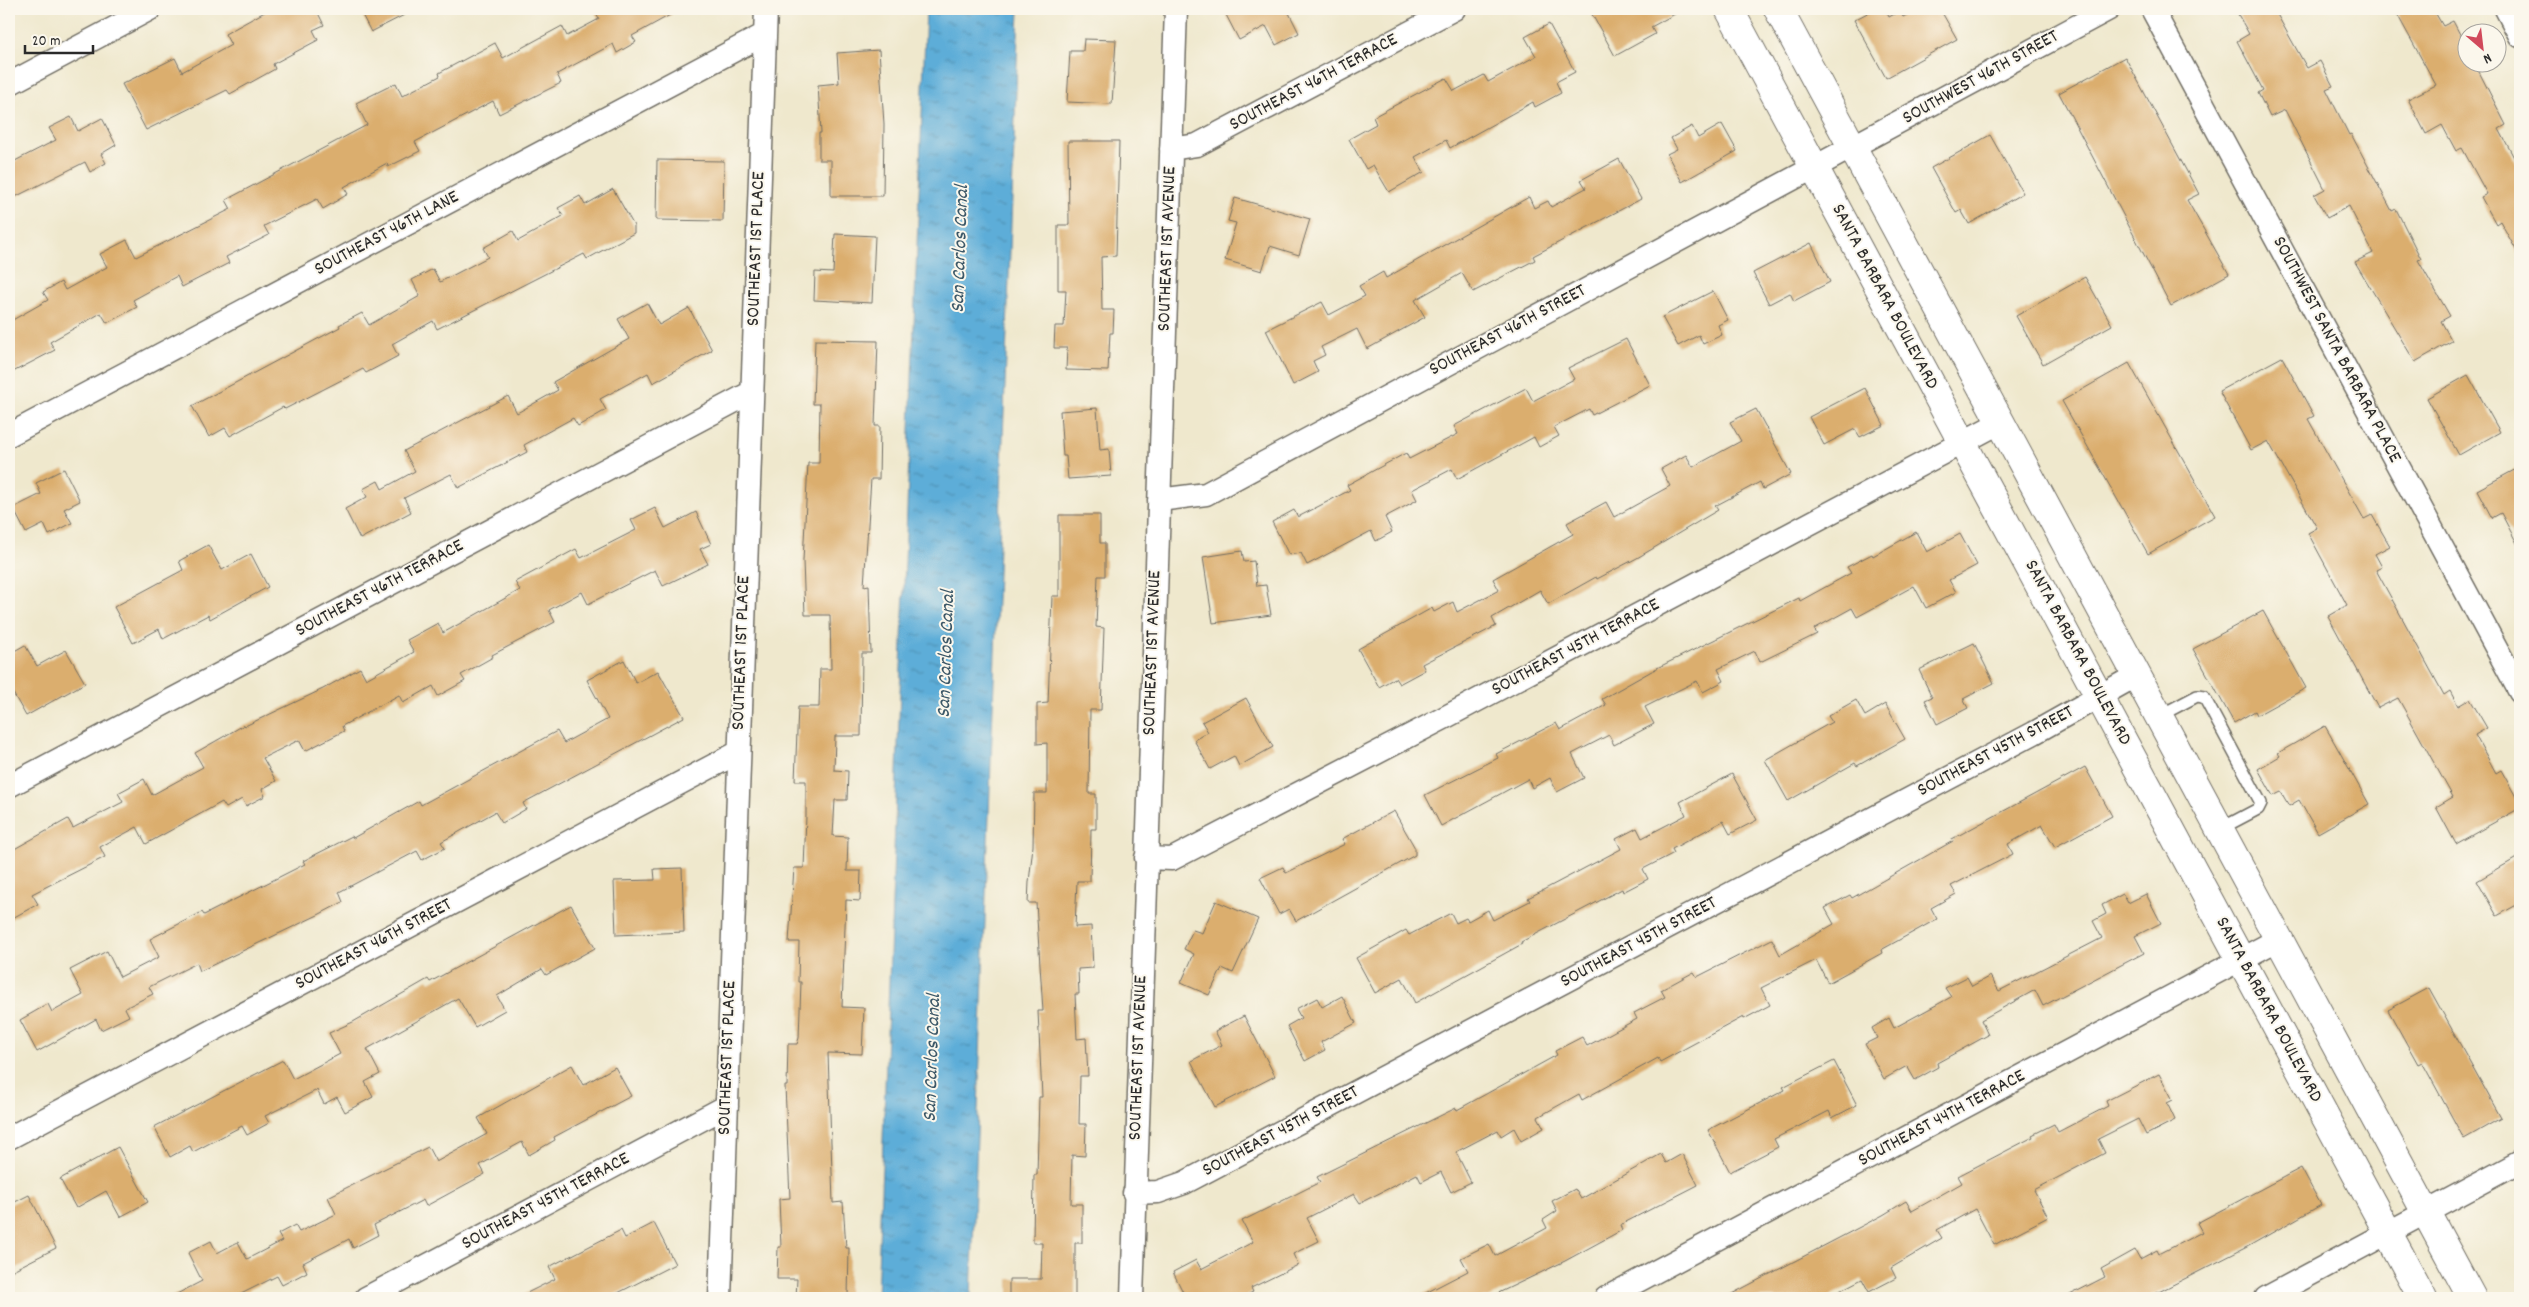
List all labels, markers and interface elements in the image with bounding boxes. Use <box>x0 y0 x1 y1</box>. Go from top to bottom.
scale bar <box>25 22 92 54</box>
north arrow <box>2456 22 2506 72</box>
street label: SOUTHWEST 46TH STREET <box>1898 24 2064 132</box>
street label: SOUTHEAST 46TH TERRACE <box>1225 27 1403 139</box>
text: 20 m <box>32 31 60 53</box>
text: N <box>2479 47 2495 68</box>
street label: SOUTHEAST 1ST AVENUE <box>1152 166 1184 332</box>
street label: SOUTHEAST 1ST PLACE <box>741 171 773 327</box>
water label: San Carlos Canal <box>945 182 977 313</box>
street label: SOUTHEAST 46TH LANE <box>310 184 464 284</box>
street label: SANTA BARBARA BOULEVARD <box>1824 199 1944 395</box>
street label: SOUTHWEST SANTA BARBARA PLACE <box>2265 232 2407 468</box>
street label: SOUTHEAST 46TH STREET <box>1425 278 1592 384</box>
street label: SOUTHEAST 46TH TERRACE <box>291 533 469 645</box>
street label: SANTA BARBARA BOULEVARD <box>2017 555 2137 751</box>
street label: SOUTHEAST 1ST AVENUE <box>1137 570 1169 736</box>
street label: SOUTHEAST 1ST PLACE <box>726 575 758 731</box>
water label: San Carlos Canal <box>931 587 963 718</box>
street label: SOUTHEAST 45TH TERRACE <box>1487 592 1665 704</box>
street label: SOUTHEAST 45TH STREET <box>1913 699 2079 805</box>
street label: SOUTHEAST 45TH STREET <box>1556 890 1722 996</box>
street label: SOUTHEAST 46TH STREET <box>291 892 458 998</box>
street label: SANTA BARBARA BOULEVARD <box>2208 912 2328 1108</box>
street label: SOUTHEAST 1ST AVENUE <box>1123 975 1155 1141</box>
street label: SOUTHEAST 1ST PLACE <box>712 980 744 1136</box>
water label: San Carlos Canal <box>917 991 949 1122</box>
street label: SOUTHEAST 44TH TERRACE <box>1854 1063 2031 1175</box>
street label: SOUTHEAST 45TH STREET <box>1198 1079 1364 1185</box>
street label: SOUTHEAST 45TH TERRACE <box>457 1146 635 1258</box>

